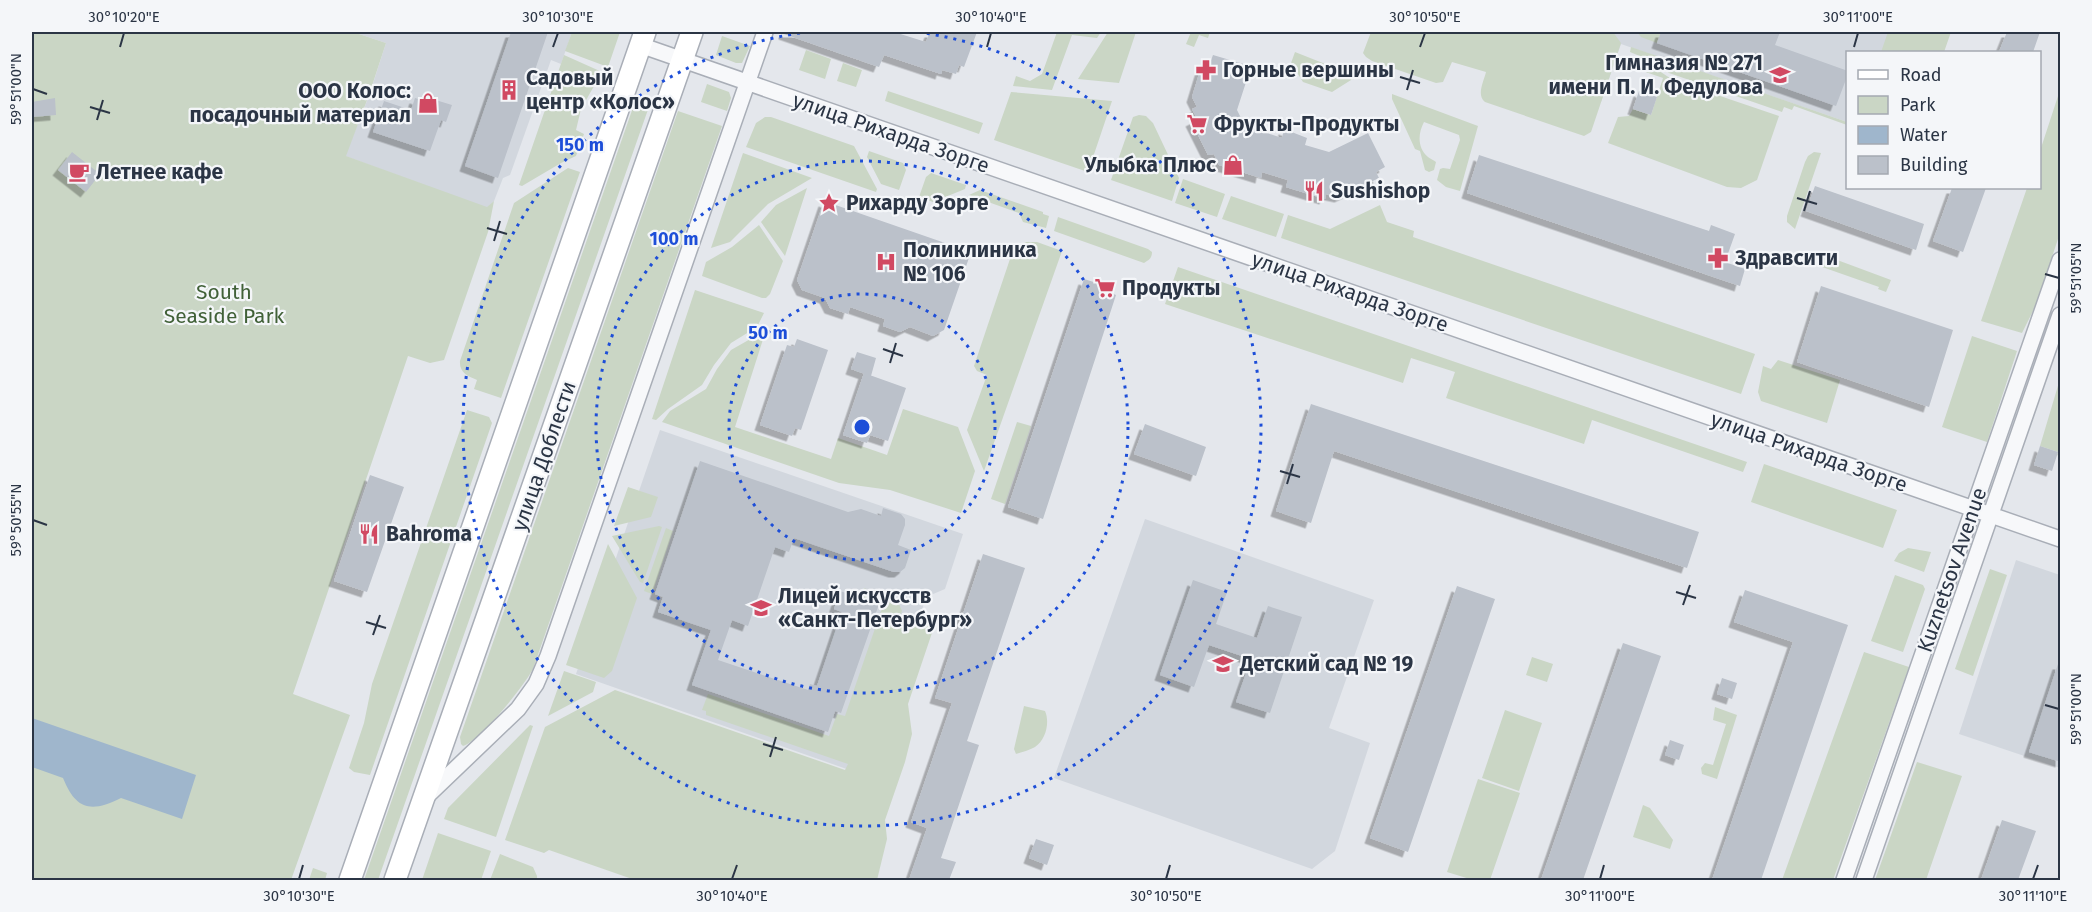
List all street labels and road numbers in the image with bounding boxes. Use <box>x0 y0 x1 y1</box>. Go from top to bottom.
street label: улица Рихарда Зорге <box>789 87 993 179</box>
street label: улица Рихарда Зорге <box>1248 246 1452 338</box>
street label: улица Доблести <box>506 378 582 534</box>
street label: улица Рихарда Зорге <box>1707 406 1911 498</box>
street label: Kuznetsov Avenue <box>1912 484 1992 656</box>

